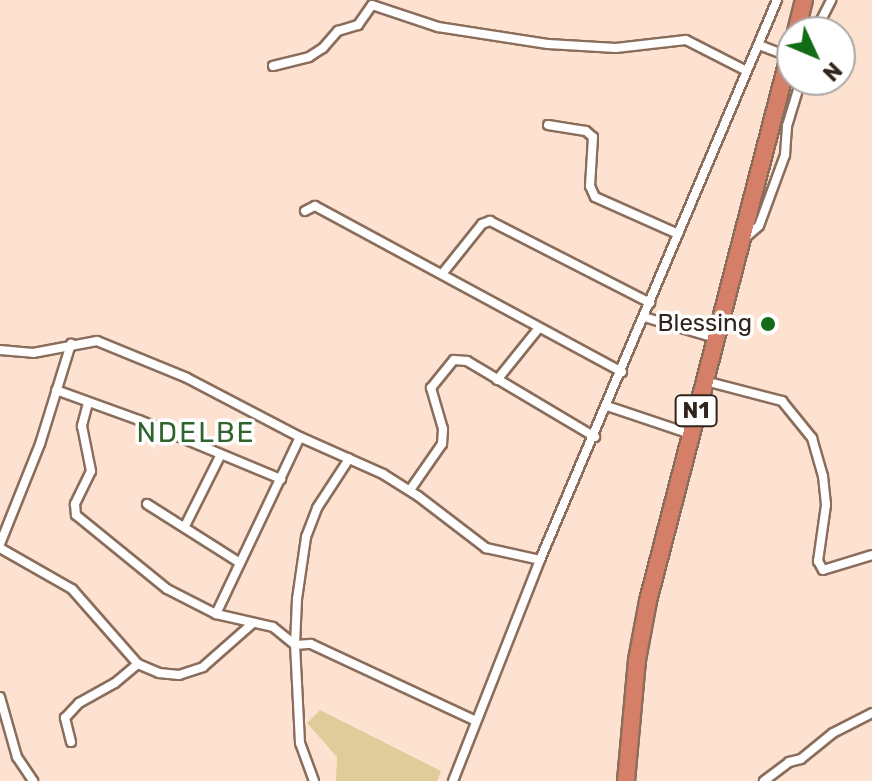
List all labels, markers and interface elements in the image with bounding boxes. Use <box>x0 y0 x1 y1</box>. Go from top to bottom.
north arrow <box>776 16 856 96</box>
text: N <box>817 57 847 87</box>
place label: Blessing <box>658 310 752 338</box>
marker: Blessing <box>759 315 777 333</box>
road number: N1 <box>674 393 718 429</box>
district label: NDELBE <box>136 416 256 450</box>

